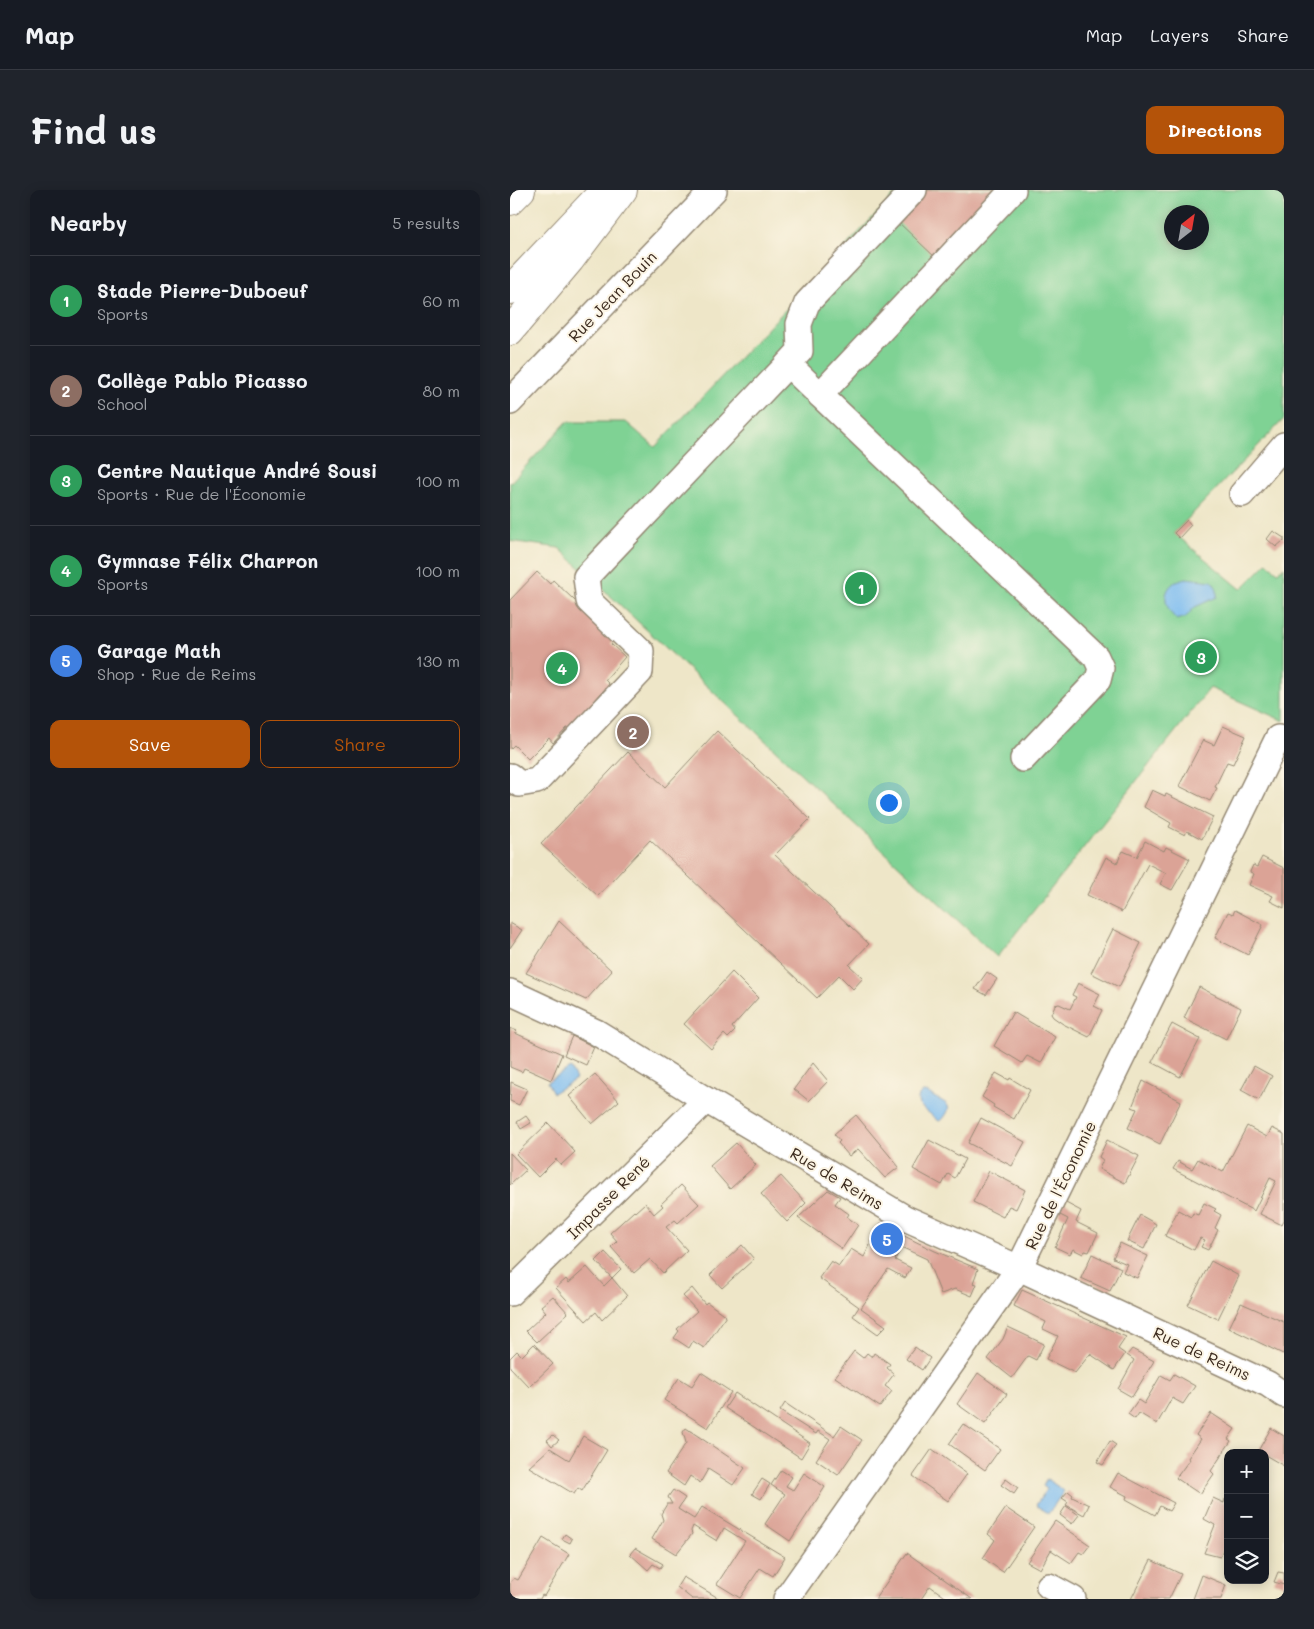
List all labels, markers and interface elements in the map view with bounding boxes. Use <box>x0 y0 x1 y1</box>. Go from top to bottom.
text: Map <box>25 19 74 50</box>
text: Map <box>1086 23 1122 47</box>
text: Layers <box>1150 23 1209 47</box>
text: Share <box>1237 23 1289 47</box>
button: Directions <box>1146 106 1284 154</box>
text: Find us <box>30 107 157 153</box>
north arrow <box>1164 205 1209 250</box>
text: Nearby <box>50 209 127 236</box>
text: 5 results <box>392 212 460 233</box>
street label: Rue Jean Bouin <box>563 246 661 346</box>
text: Stade Pierre-Duboeuf <box>97 278 308 303</box>
text: 1 <box>62 290 70 311</box>
text: 60 m <box>423 290 460 311</box>
text: Sports <box>97 303 148 324</box>
text: Collège Pablo Picasso <box>97 368 307 393</box>
text: 2 <box>62 380 70 401</box>
text: 80 m <box>423 380 460 401</box>
text: School <box>97 393 147 414</box>
text: Centre Nautique André Sousi <box>97 458 378 483</box>
text: 3 <box>61 470 71 491</box>
text: 100 m <box>415 470 460 491</box>
text: Sports · Rue de l'Économie <box>97 483 306 504</box>
text: Gymnase Félix Charron <box>97 548 318 573</box>
text: 4 <box>61 560 71 581</box>
text: 100 m <box>415 560 460 581</box>
pin: 1 <box>845 569 877 607</box>
text: Sports <box>97 573 148 594</box>
text: Garage Math <box>97 638 221 663</box>
pin: 3 <box>1185 638 1217 676</box>
pin: 4 <box>546 649 578 687</box>
text: 5 <box>61 650 71 671</box>
text: 130 m <box>416 650 460 671</box>
text: Shop · Rue de Reims <box>97 663 256 684</box>
pin: 2 <box>617 713 649 751</box>
button: Save <box>50 720 250 768</box>
button: Share <box>260 720 460 768</box>
your location <box>876 790 902 816</box>
street label: Rue de l'Économie <box>1020 1117 1100 1253</box>
street label: Rue de Reims <box>787 1142 887 1214</box>
street label: Impasse René <box>562 1151 654 1243</box>
pin: 5 <box>871 1220 903 1258</box>
street label: Rue de Reims <box>1150 1321 1254 1385</box>
map controls <box>1224 1449 1269 1584</box>
button: + <box>1224 1449 1269 1494</box>
button: − <box>1224 1494 1269 1539</box>
button: layers <box>1224 1539 1269 1584</box>

